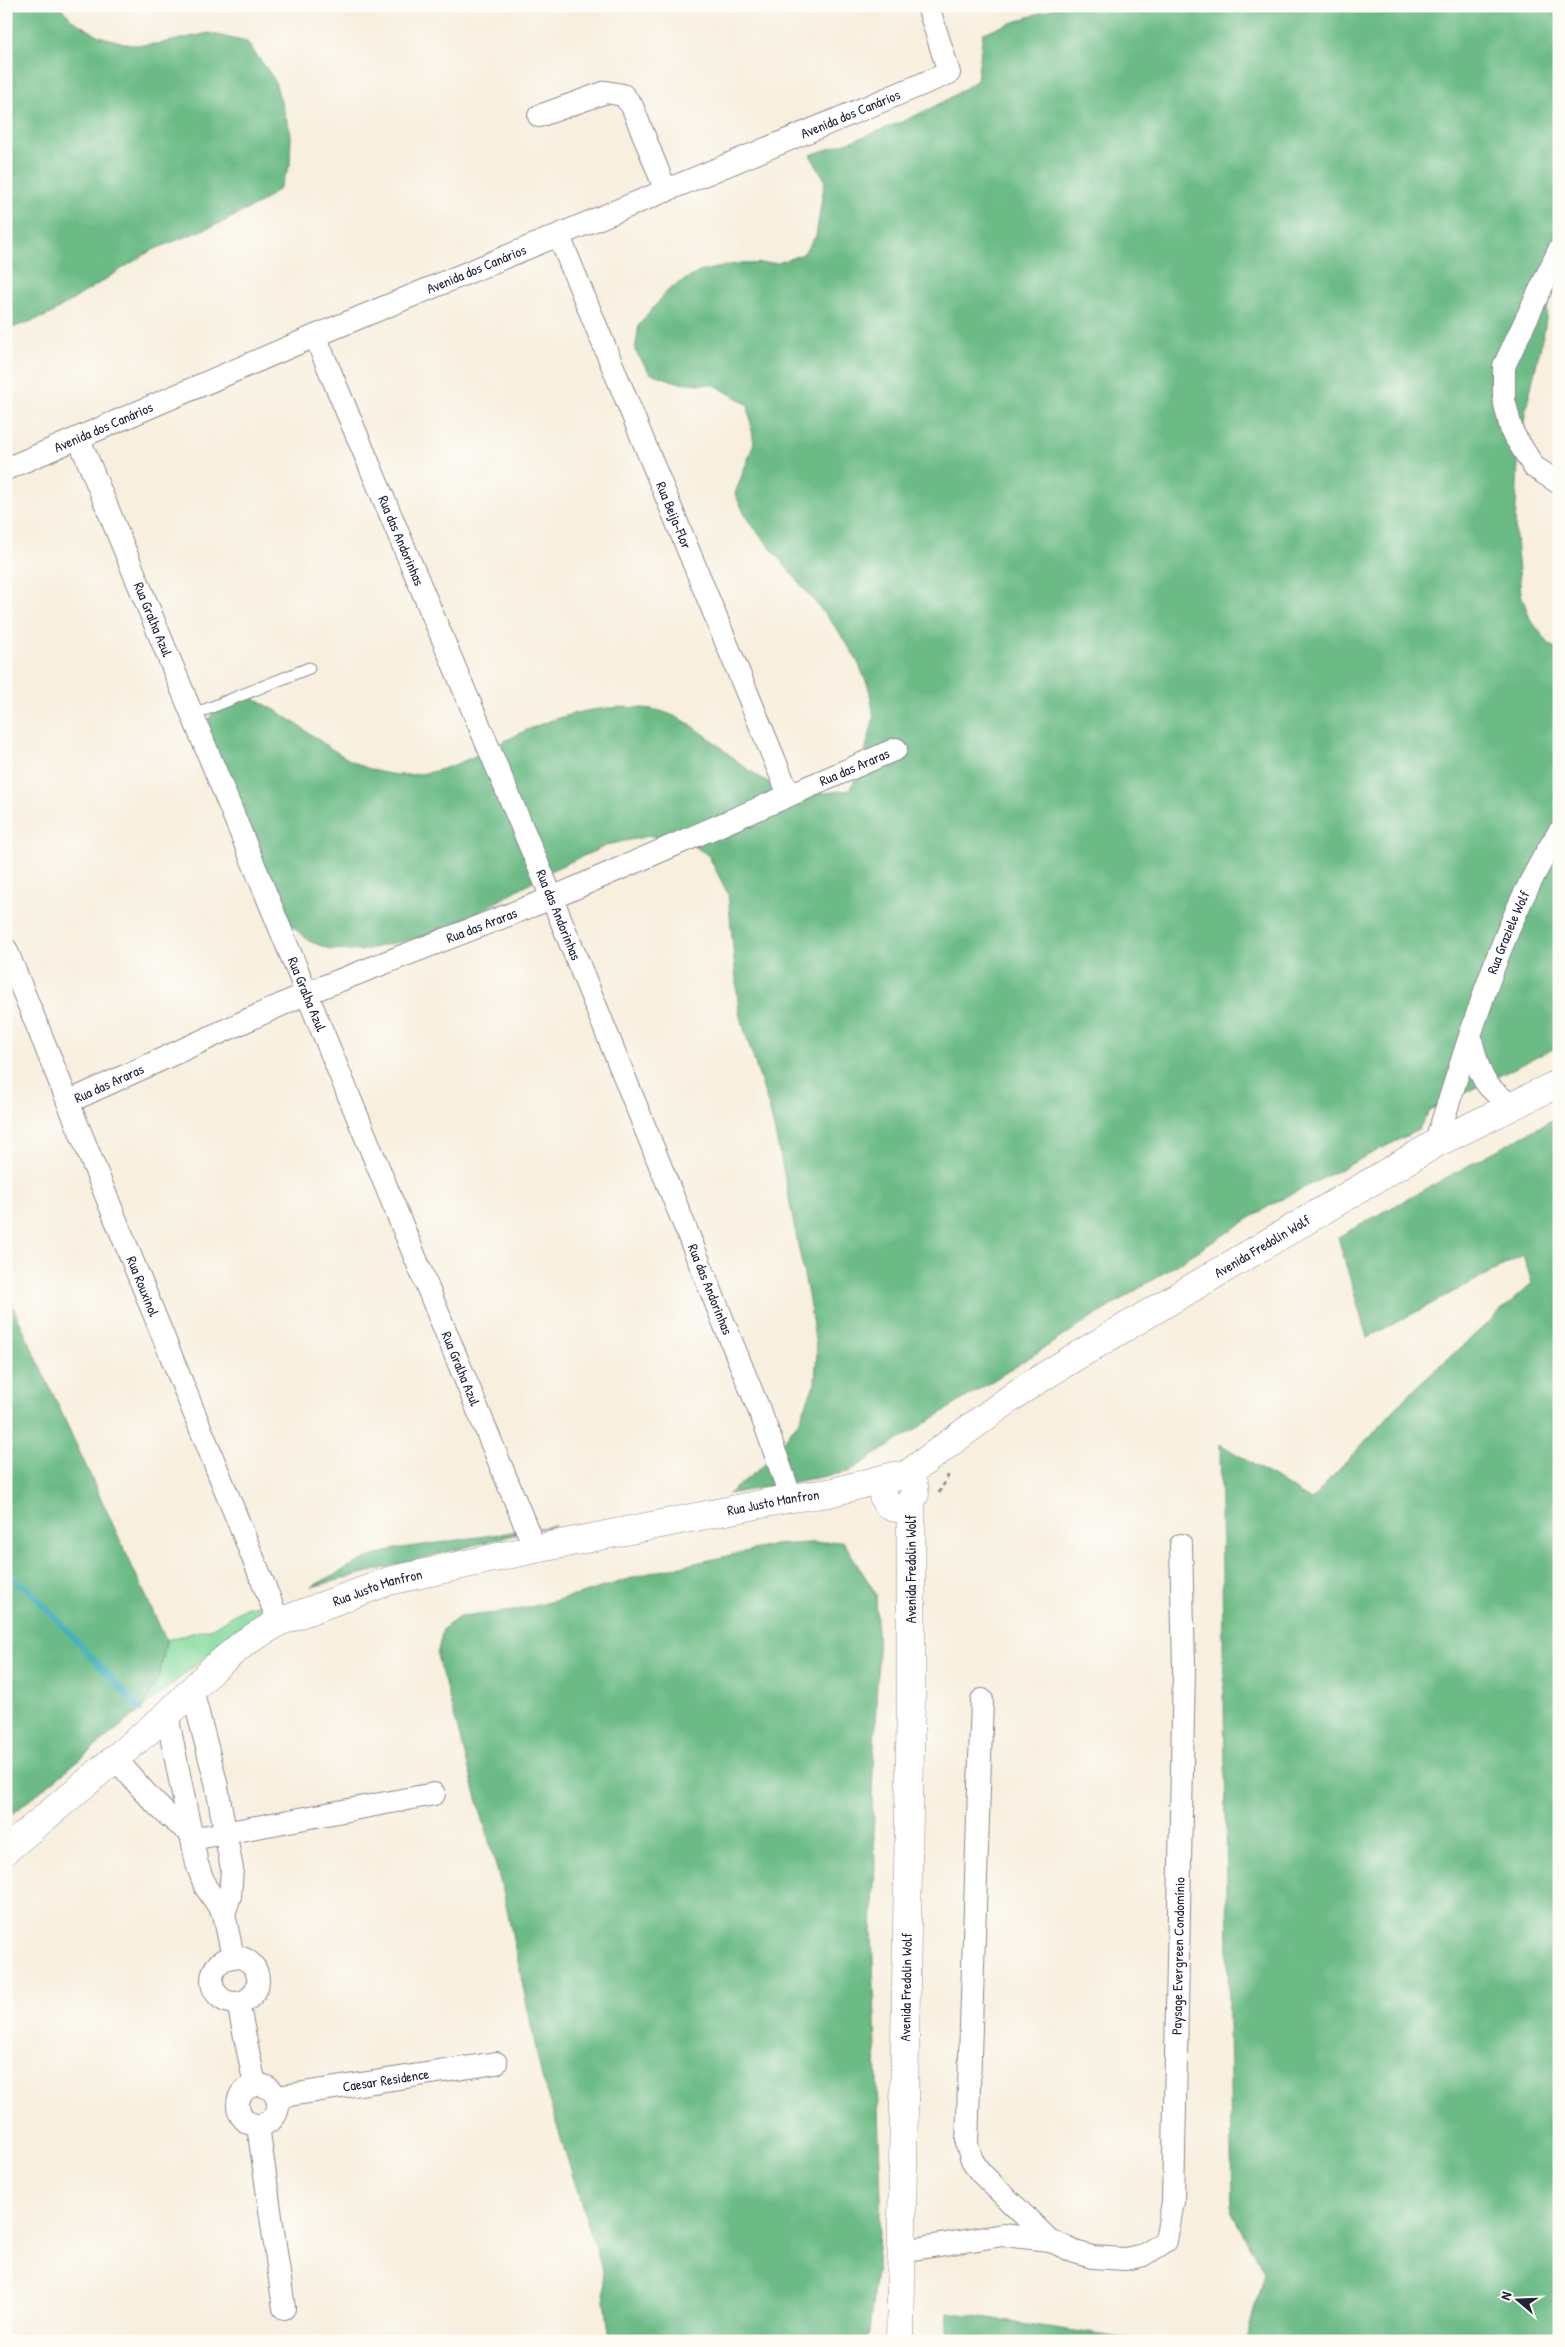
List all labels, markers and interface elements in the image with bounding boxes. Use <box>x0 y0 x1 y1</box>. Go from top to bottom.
street label: Avenida dos Canários <box>798 84 903 143</box>
street label: Avenida dos Canários <box>423 240 529 298</box>
street label: Avenida dos Canários <box>51 397 156 456</box>
street label: Rua Beija-Flor <box>652 479 697 552</box>
street label: Rua das Andorinhas <box>374 492 429 588</box>
street label: Rua Gralha Azul <box>130 579 177 660</box>
street label: Rua das Araras <box>816 743 892 790</box>
street label: Rua das Andorinhas <box>532 866 586 963</box>
street label: Rua Graziele Wolf <box>1482 887 1534 976</box>
street label: Rua das Araras <box>443 903 520 947</box>
street label: Rua Gralha Azul <box>284 954 331 1034</box>
street label: Rua das Araras <box>71 1059 146 1107</box>
street label: Avenida Fredolin Wolf <box>1210 1210 1313 1282</box>
street label: Rua das Andorinhas <box>684 1241 738 1337</box>
street label: Rua Rouxinol <box>123 1253 164 1319</box>
street label: Rua Gralha Azul <box>438 1328 485 1409</box>
street label: Rua Justo Manfron <box>725 1484 820 1520</box>
street label: Avenida Fredolin Wolf <box>901 1515 920 1623</box>
street label: Rua Justo Manfron <box>330 1564 424 1610</box>
street label: Paysage Evergreen Condomínio <box>1166 1877 1189 2035</box>
street label: Avenida Fredolin Wolf <box>895 1933 916 2041</box>
street label: Caesar Residence <box>341 2063 431 2096</box>
north arrow <box>1492 2274 1542 2324</box>
text: N <box>1495 2288 1516 2302</box>

